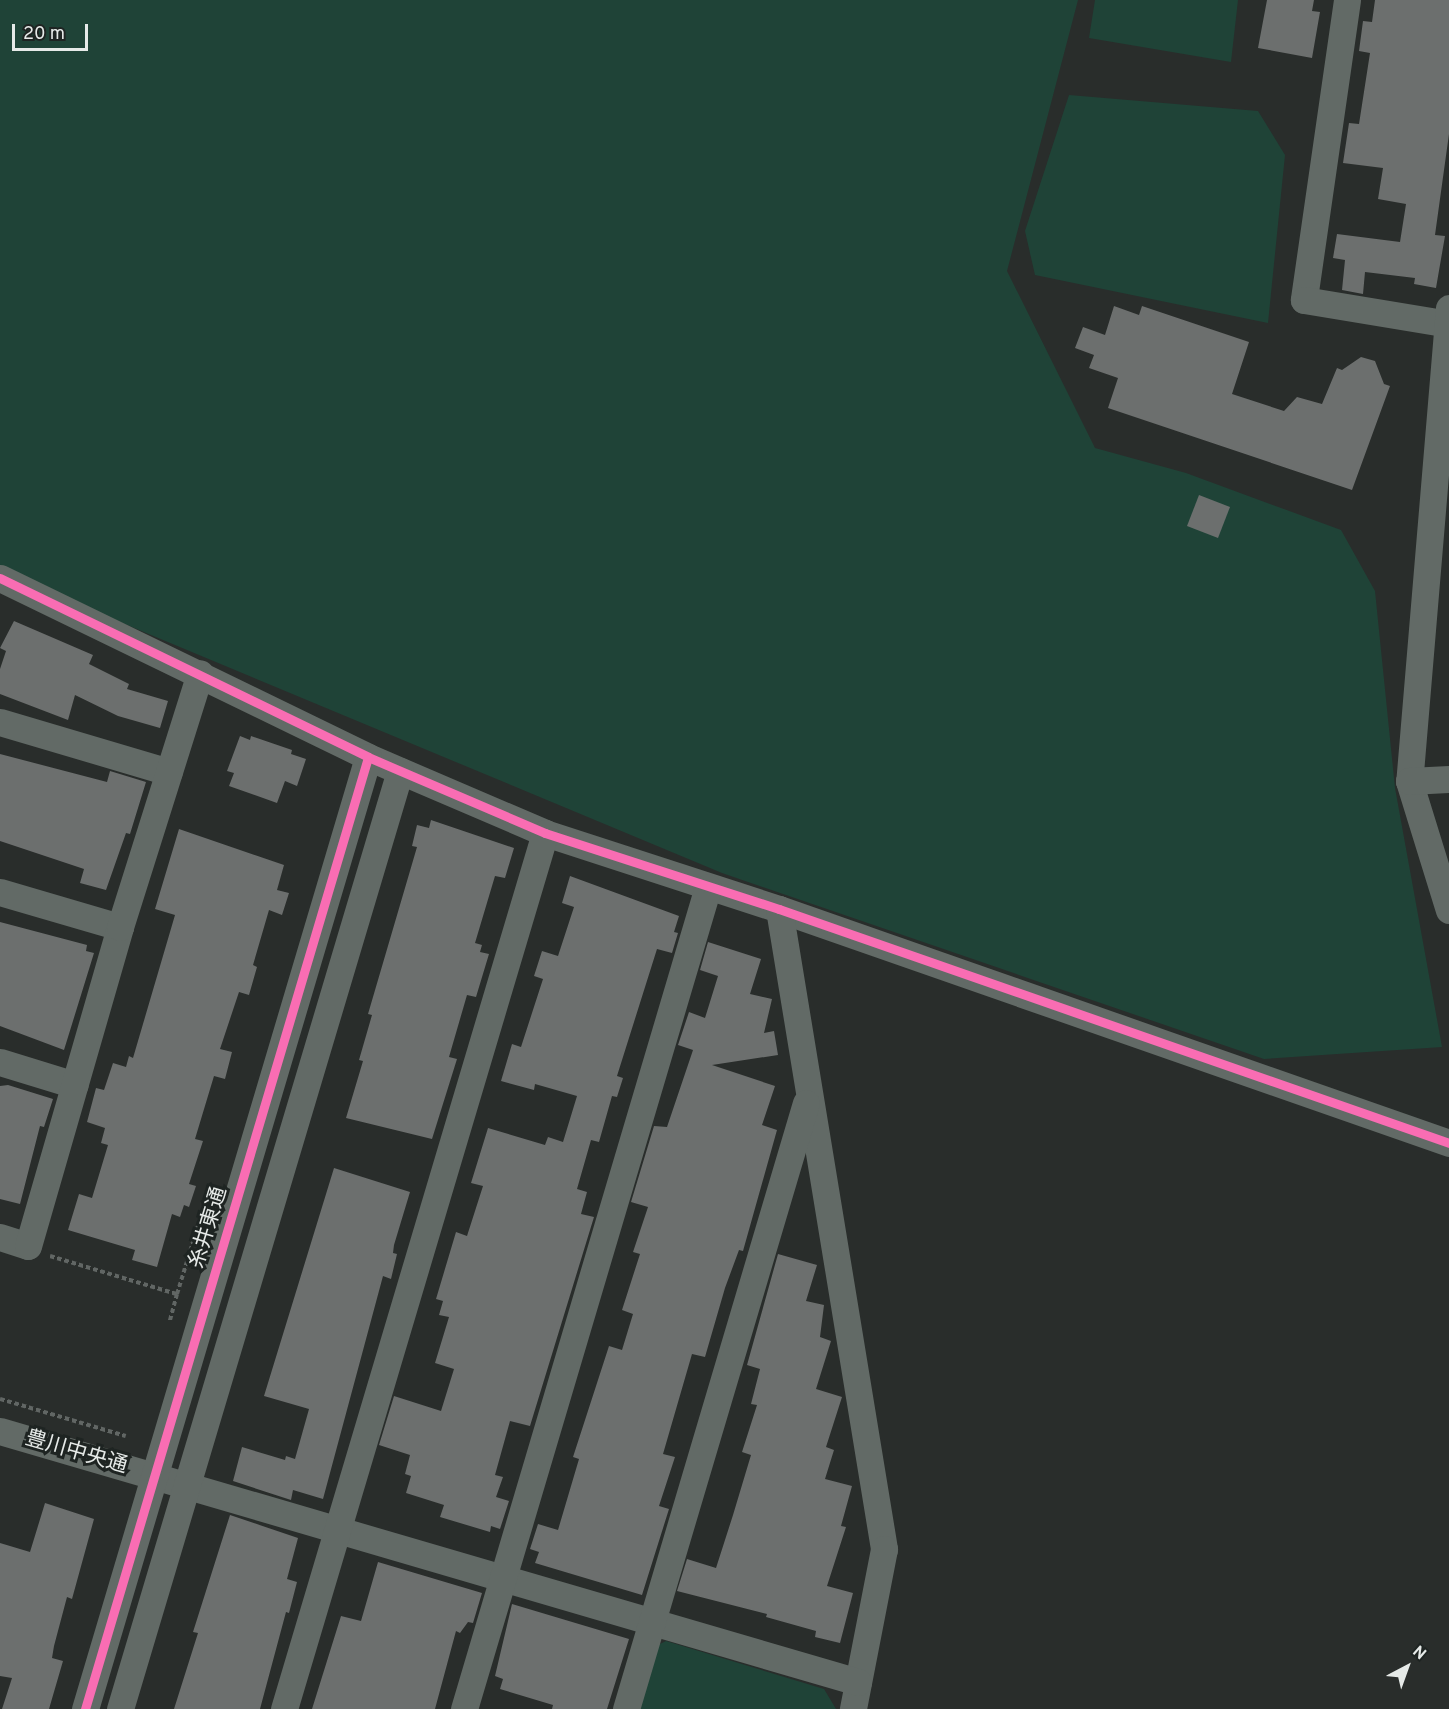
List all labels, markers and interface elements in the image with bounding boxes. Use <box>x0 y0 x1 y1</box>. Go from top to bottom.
scale bar <box>15 12 92 50</box>
text: 20 m <box>23 23 65 46</box>
street label: 糸井東通 <box>185 1184 233 1272</box>
street label: 豊川中央通 <box>22 1426 130 1480</box>
north arrow <box>1377 1637 1437 1697</box>
text: N <box>1408 1642 1430 1665</box>

